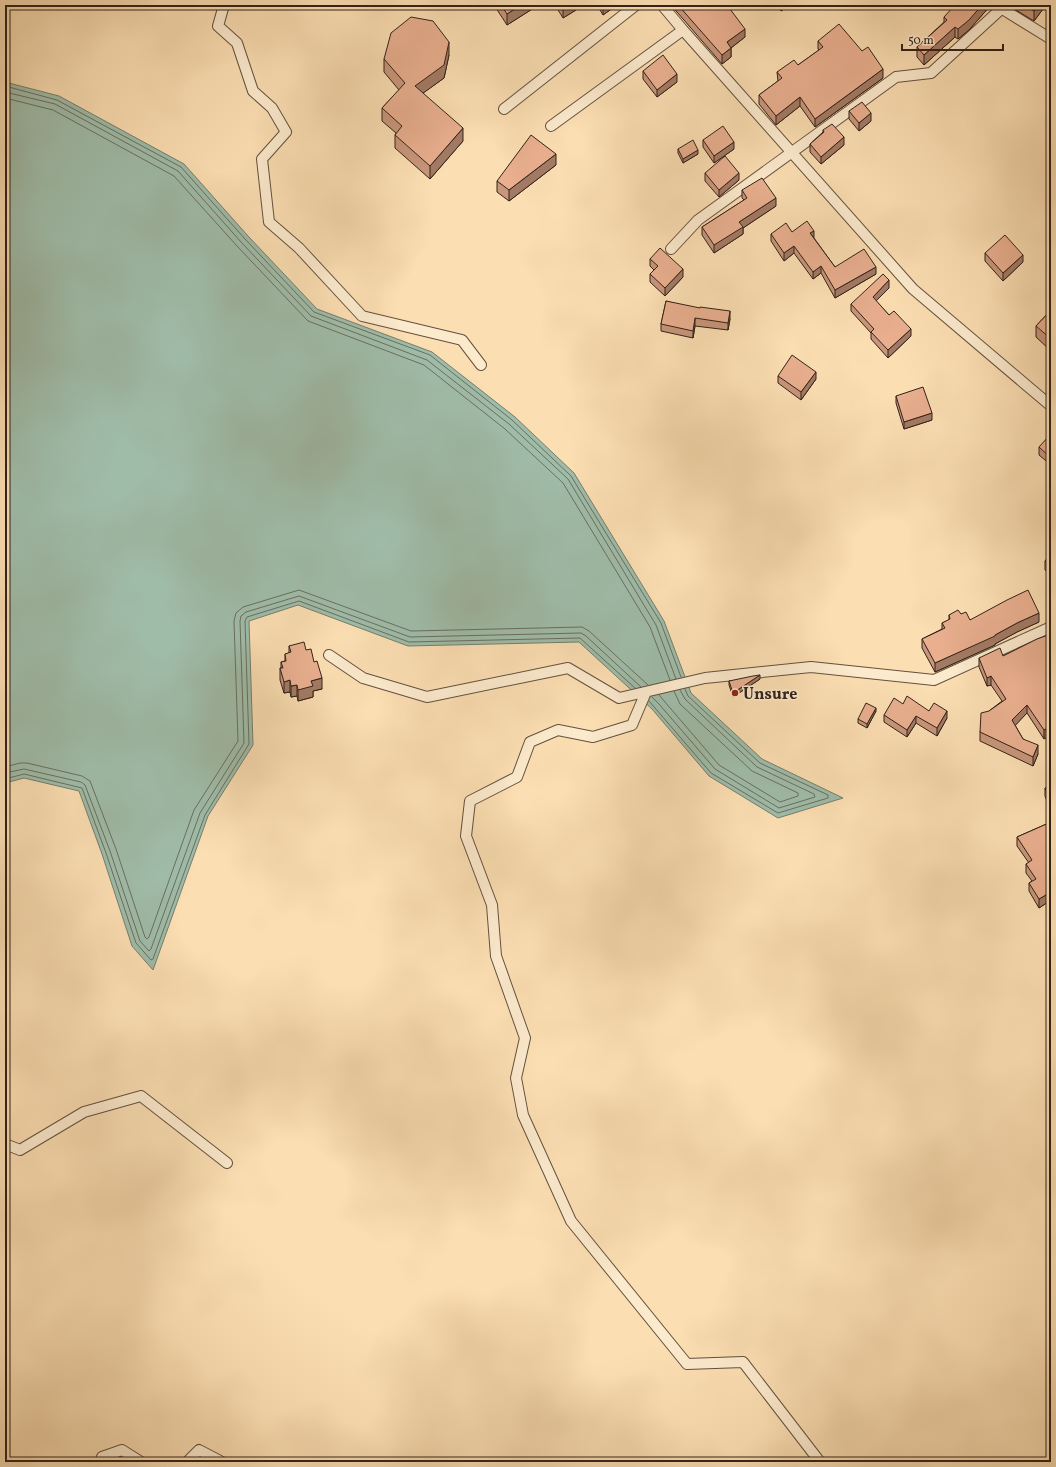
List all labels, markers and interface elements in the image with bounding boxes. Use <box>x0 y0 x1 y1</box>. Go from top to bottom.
scale bar <box>902 26 1003 52</box>
text: 50 m <box>908 33 934 49</box>
place label: Unsure <box>743 684 797 706</box>
marker: Unsure <box>730 688 740 698</box>

